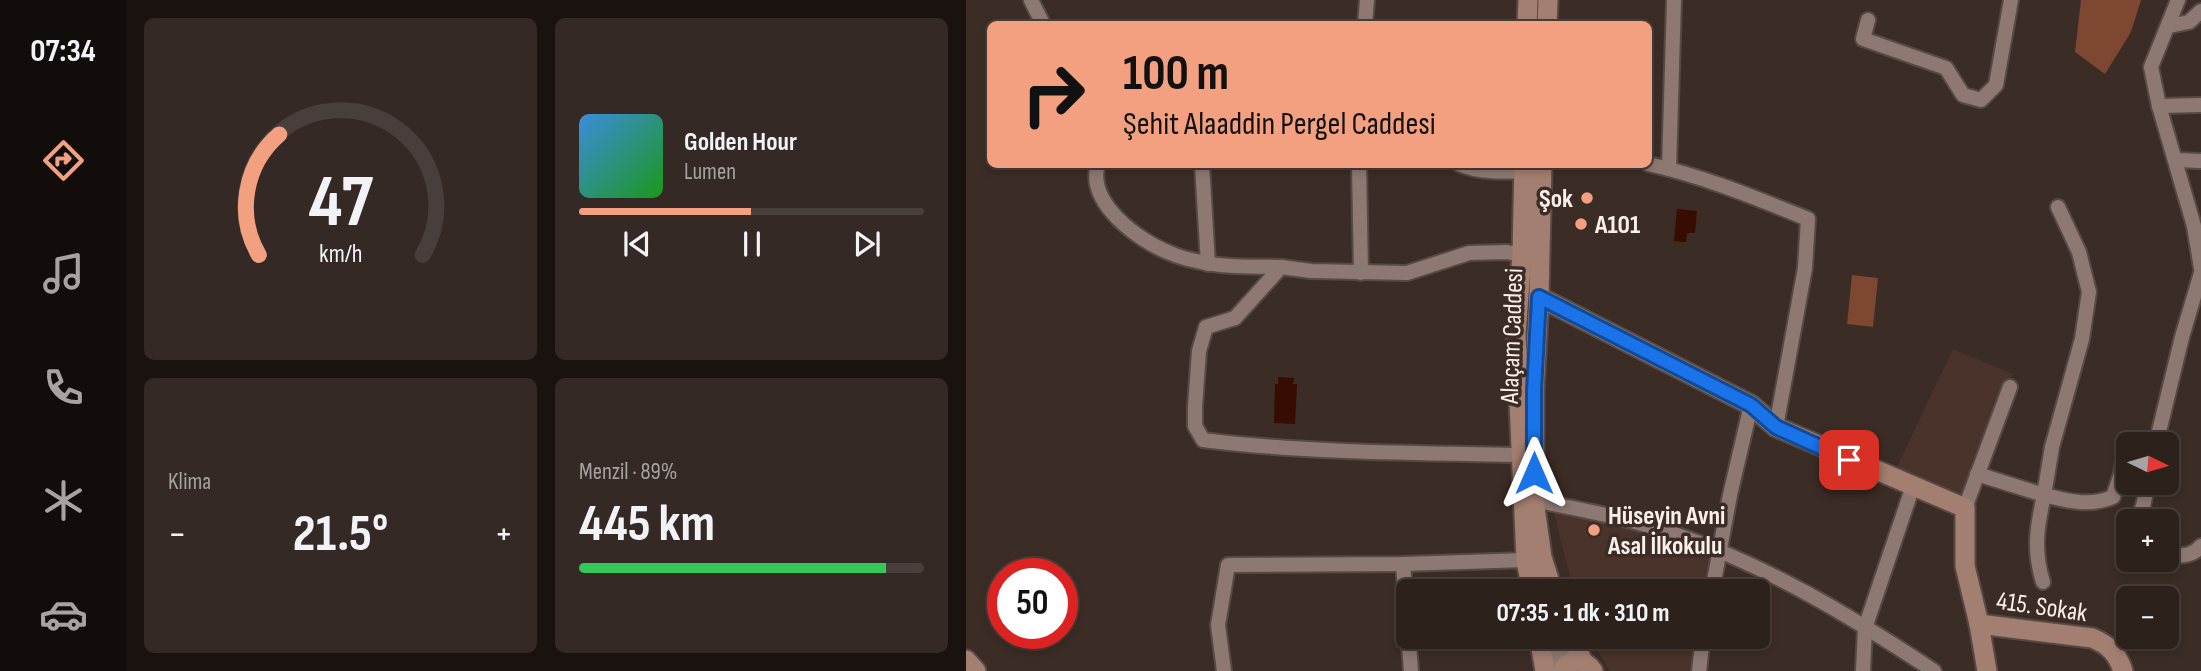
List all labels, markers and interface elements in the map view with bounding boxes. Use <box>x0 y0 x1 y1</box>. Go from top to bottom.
text: 07:34 <box>30 32 96 71</box>
text: 100 m <box>1123 45 1229 104</box>
icon: right <box>1008 49 1099 140</box>
text: Şehit Alaaddin Pergel Caddesi <box>1123 105 1436 144</box>
text: Golden Hour <box>684 127 797 158</box>
icon: directions <box>39 136 88 185</box>
text: Lumen <box>684 158 736 186</box>
text: 47 <box>308 159 373 247</box>
place label: Şok <box>1539 184 1573 215</box>
marker: Şok <box>1579 190 1595 206</box>
place label: A101 <box>1594 210 1640 241</box>
marker: A101 <box>1573 216 1589 232</box>
icon: previous <box>618 225 656 263</box>
icon: pause <box>733 225 771 263</box>
icon: next <box>848 225 886 263</box>
text: km/h <box>319 239 362 270</box>
icon: music <box>39 249 88 298</box>
street label: Alaçam Caddesi <box>1495 268 1530 405</box>
icon: phone <box>39 363 88 412</box>
pin <box>1819 430 1879 490</box>
north arrow <box>2116 432 2179 495</box>
map controls <box>2116 432 2179 649</box>
position arrow <box>1497 436 1571 510</box>
icon: arrive <box>1830 441 1868 479</box>
text: Menzil · 89% <box>579 458 677 486</box>
text: Klima <box>168 468 211 496</box>
icon: climate <box>39 476 88 525</box>
text: 445 km <box>579 493 715 556</box>
place label: Hüseyin Avni Asal İlkokulu <box>1607 501 1725 562</box>
text: 21.5° <box>293 503 388 566</box>
button: + <box>2116 509 2179 572</box>
text: − <box>168 512 187 557</box>
text: + <box>494 512 513 557</box>
marker: Hüseyin Avni Asal İlkokulu <box>1586 522 1602 538</box>
speed limit sign: 50 <box>987 558 1078 649</box>
street label: 415. Sokak <box>1994 586 2089 629</box>
button: − <box>2116 586 2179 649</box>
icon: car <box>39 590 88 639</box>
text: 07:35 · 1 dk · 310 m <box>1496 598 1670 629</box>

